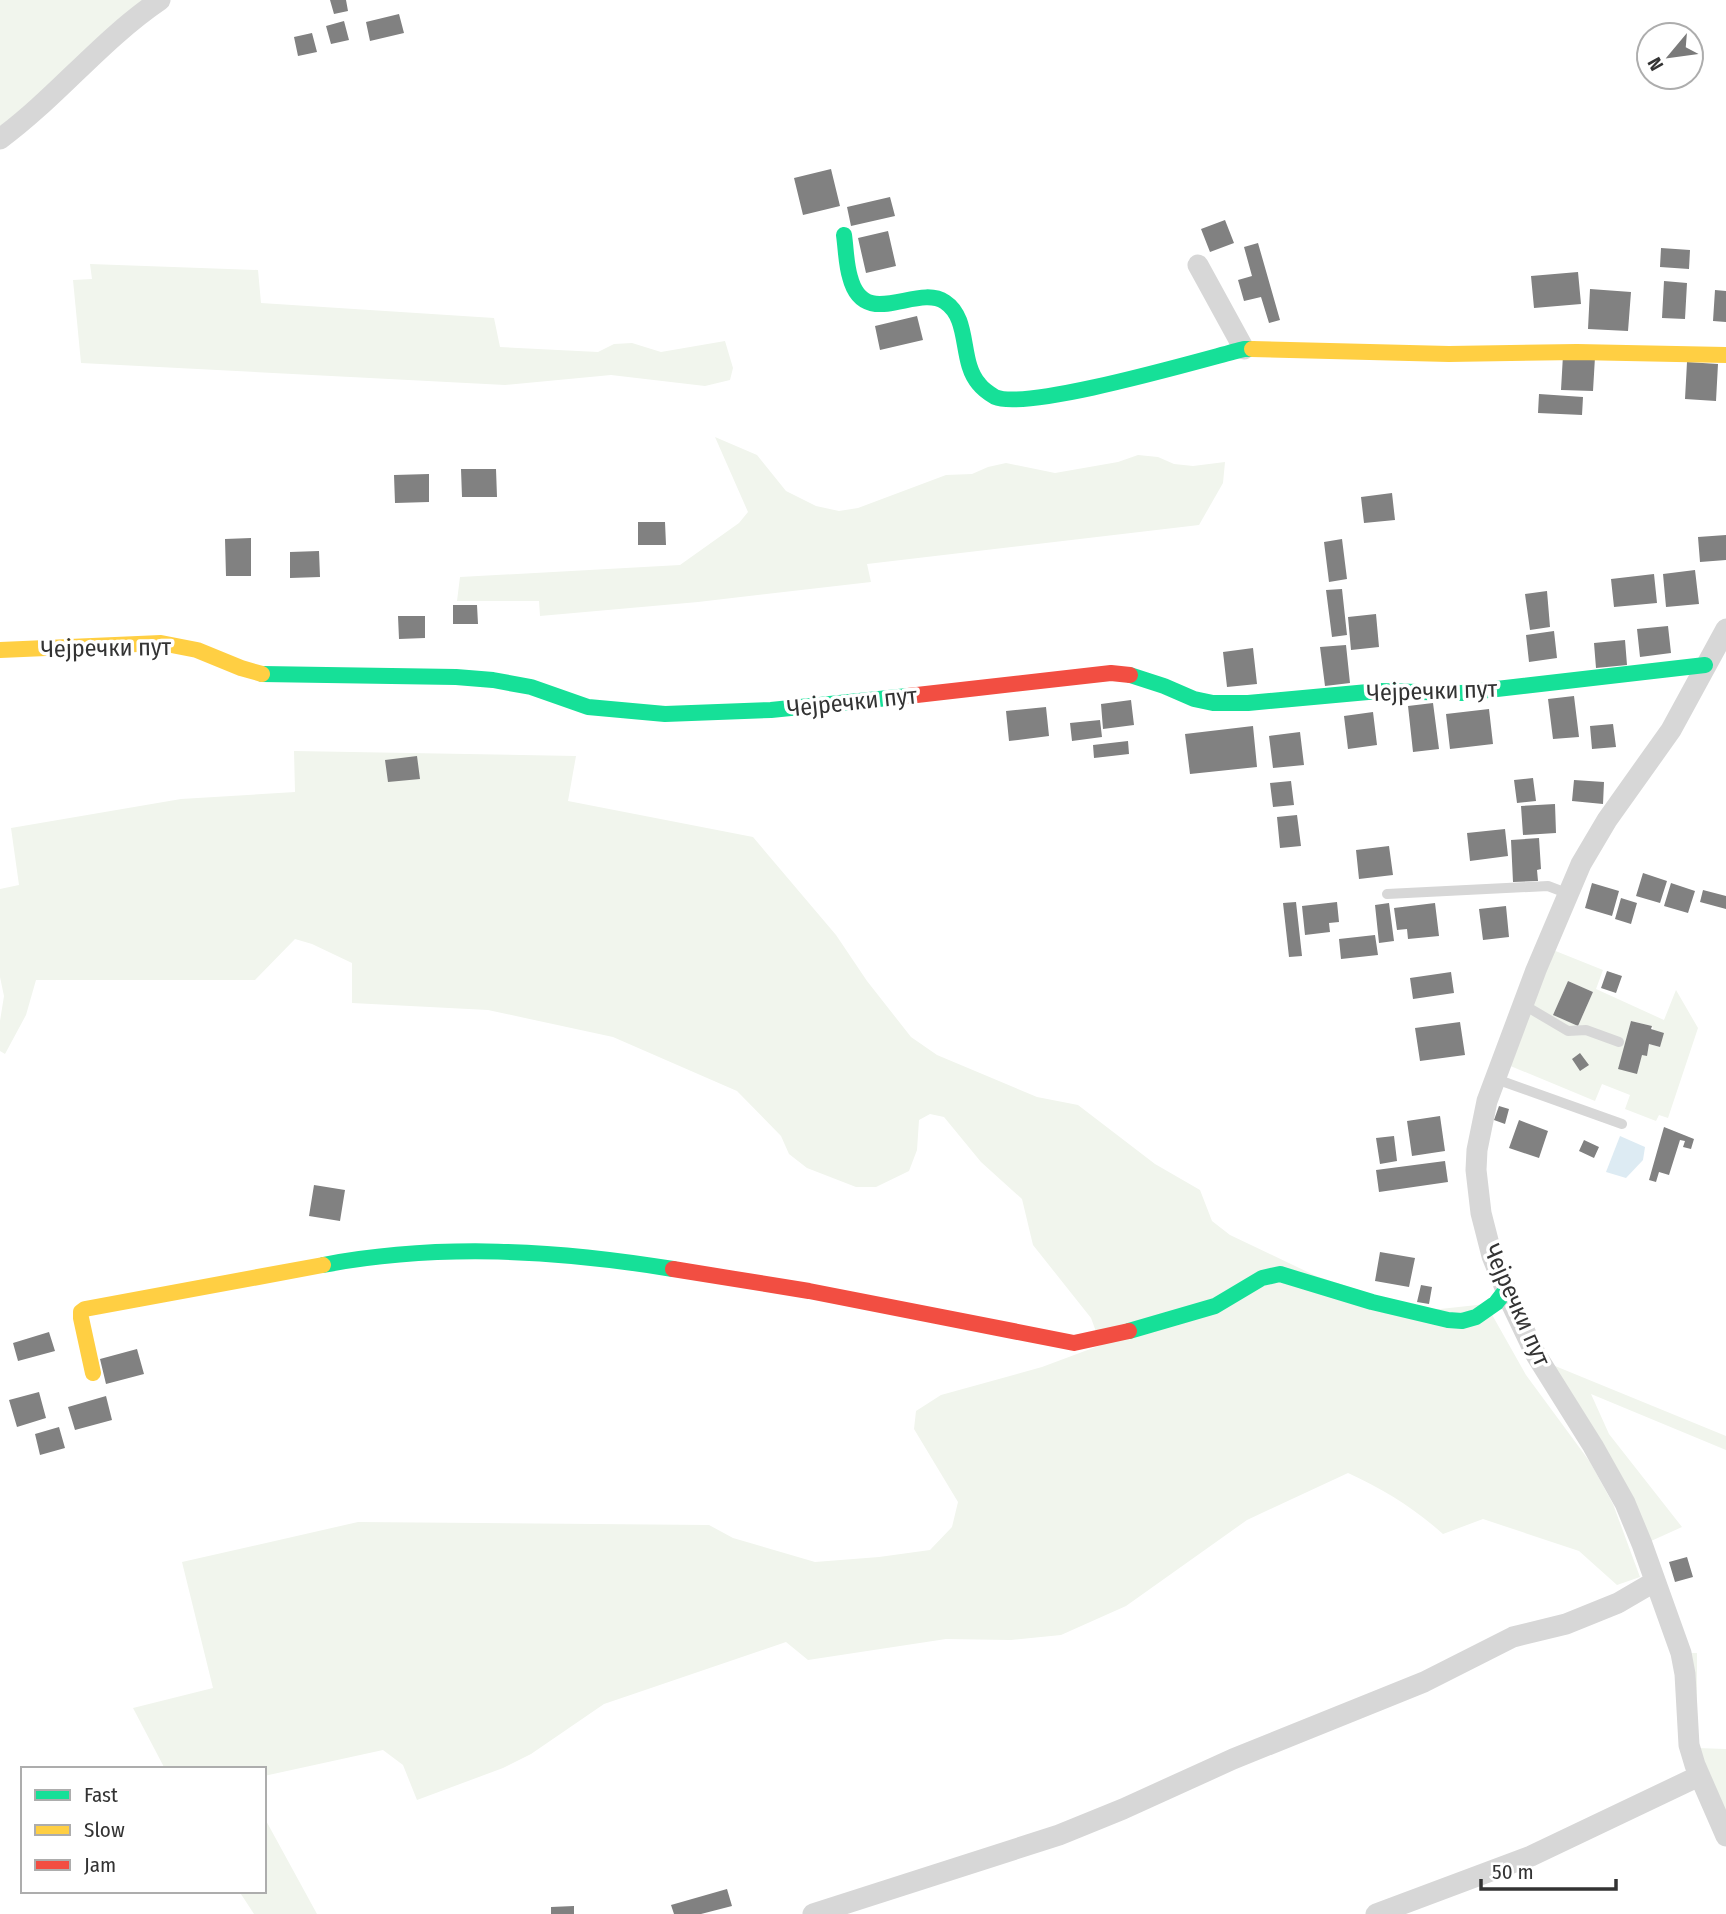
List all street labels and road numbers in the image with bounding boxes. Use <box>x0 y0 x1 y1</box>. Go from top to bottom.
street label: Чејречки пут <box>41 633 172 663</box>
street label: Чејречки пут <box>1366 675 1498 707</box>
street label: Чејречки пут <box>786 681 919 723</box>
street label: Чејречки пут <box>1478 1240 1556 1371</box>

